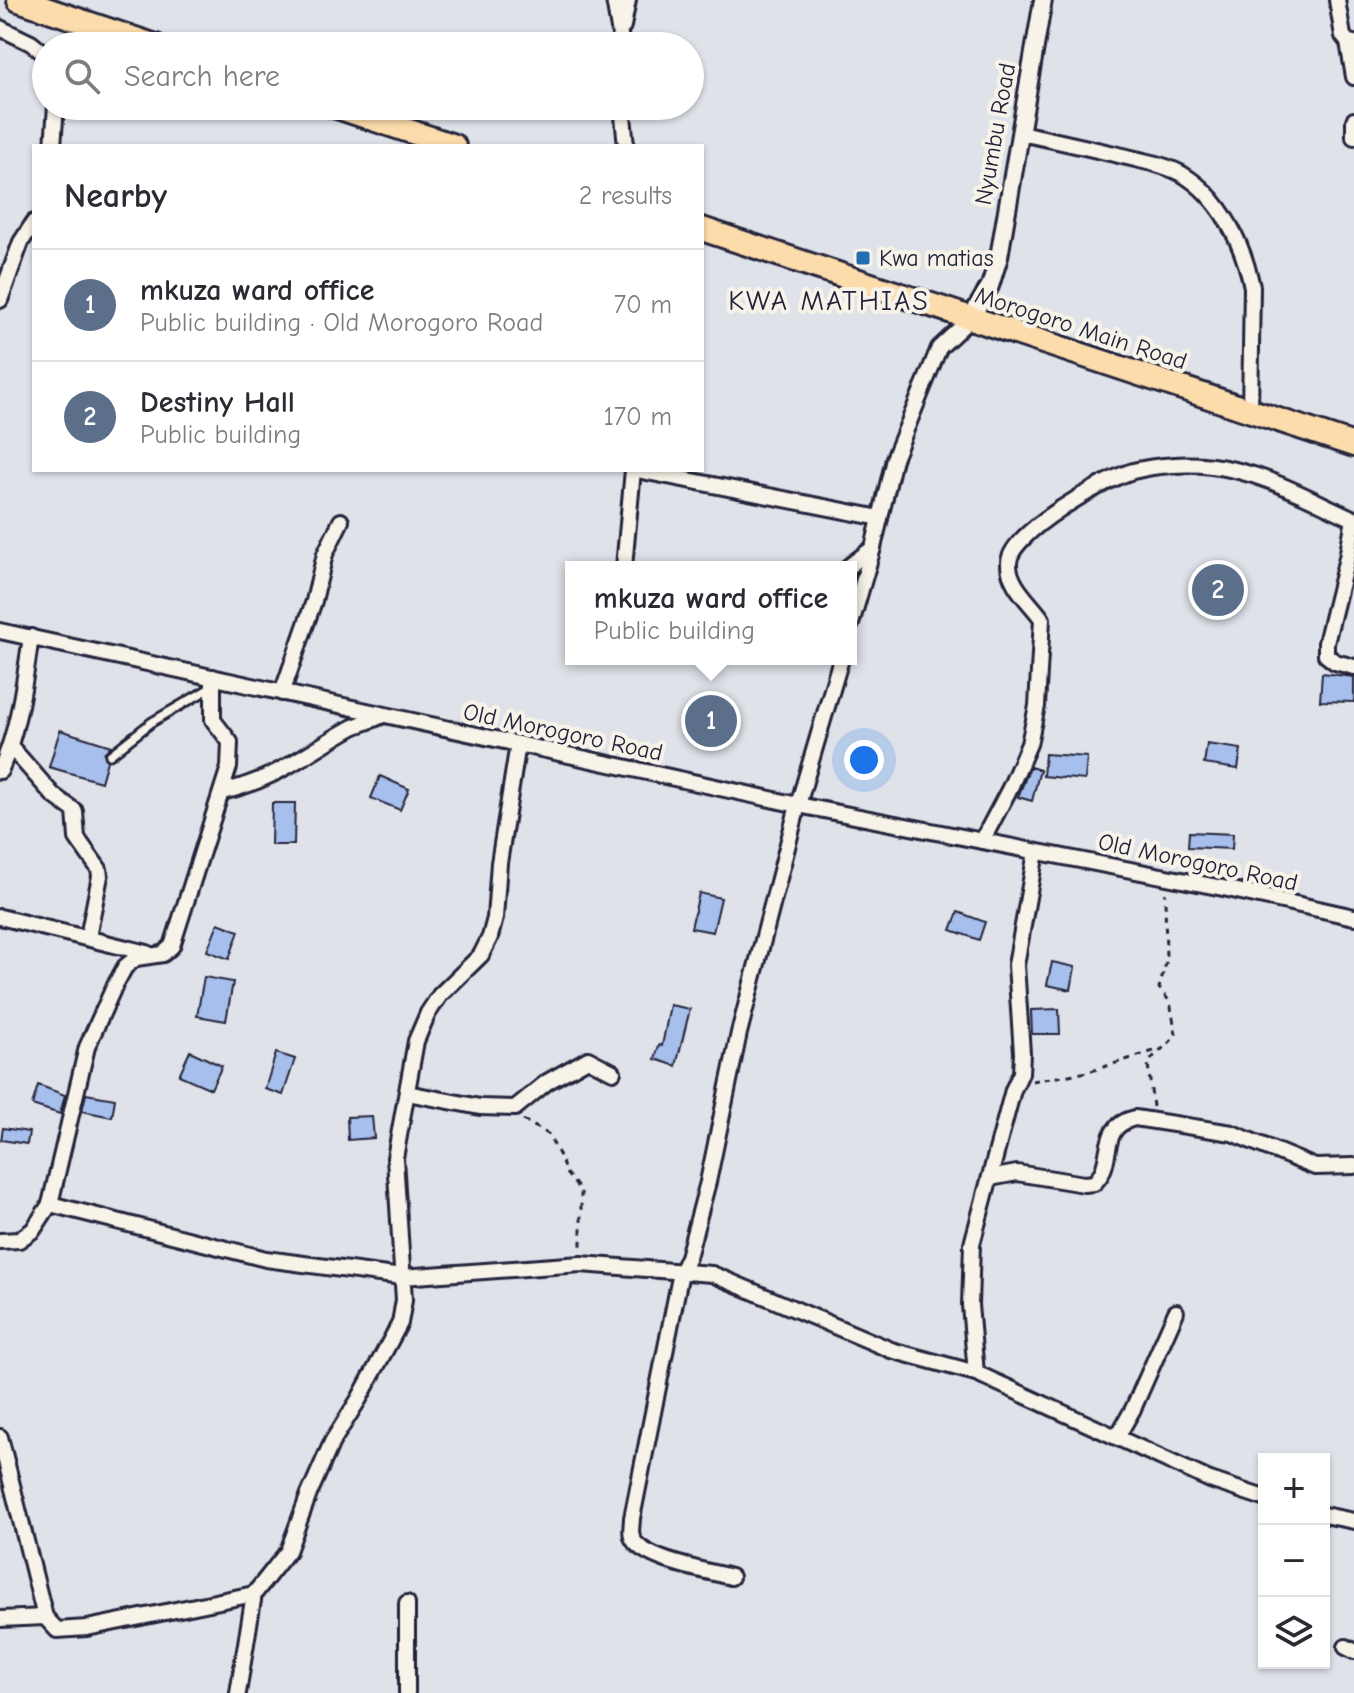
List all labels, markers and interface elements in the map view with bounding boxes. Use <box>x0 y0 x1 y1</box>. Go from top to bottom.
search box <box>32 32 704 120</box>
icon: search <box>60 54 104 98</box>
text: Search here <box>124 59 280 94</box>
street label: Nyumbu Road <box>969 61 1021 207</box>
text: Nearby <box>64 176 167 216</box>
text: 2 results <box>579 181 672 211</box>
place label: Kwa matias <box>879 244 994 272</box>
marker: Kwa matias <box>854 249 872 267</box>
text: mkuza ward office <box>140 273 374 308</box>
street label: Morogoro Main Road <box>972 281 1190 375</box>
district label: KWA MATHIAS <box>728 285 930 317</box>
text: 1 <box>85 290 95 320</box>
text: 70 m <box>614 290 672 320</box>
text: Public building · Old Morogoro Road <box>140 308 543 338</box>
text: Destiny Hall <box>140 385 295 420</box>
text: 2 <box>84 402 96 432</box>
text: 170 m <box>603 402 672 432</box>
text: Public building <box>140 420 301 450</box>
pin: 2 <box>1192 560 1244 620</box>
popup <box>565 561 857 665</box>
text: mkuza ward office <box>594 581 828 616</box>
text: Public building <box>594 616 755 646</box>
pin: 1 <box>685 691 737 751</box>
street label: Old Morogoro Road <box>461 697 665 767</box>
your location <box>844 740 884 780</box>
street label: Old Morogoro Road <box>1096 827 1300 897</box>
map controls <box>1258 1453 1330 1669</box>
button: + <box>1258 1453 1330 1525</box>
button: − <box>1258 1525 1330 1597</box>
button: layers <box>1258 1597 1330 1669</box>

